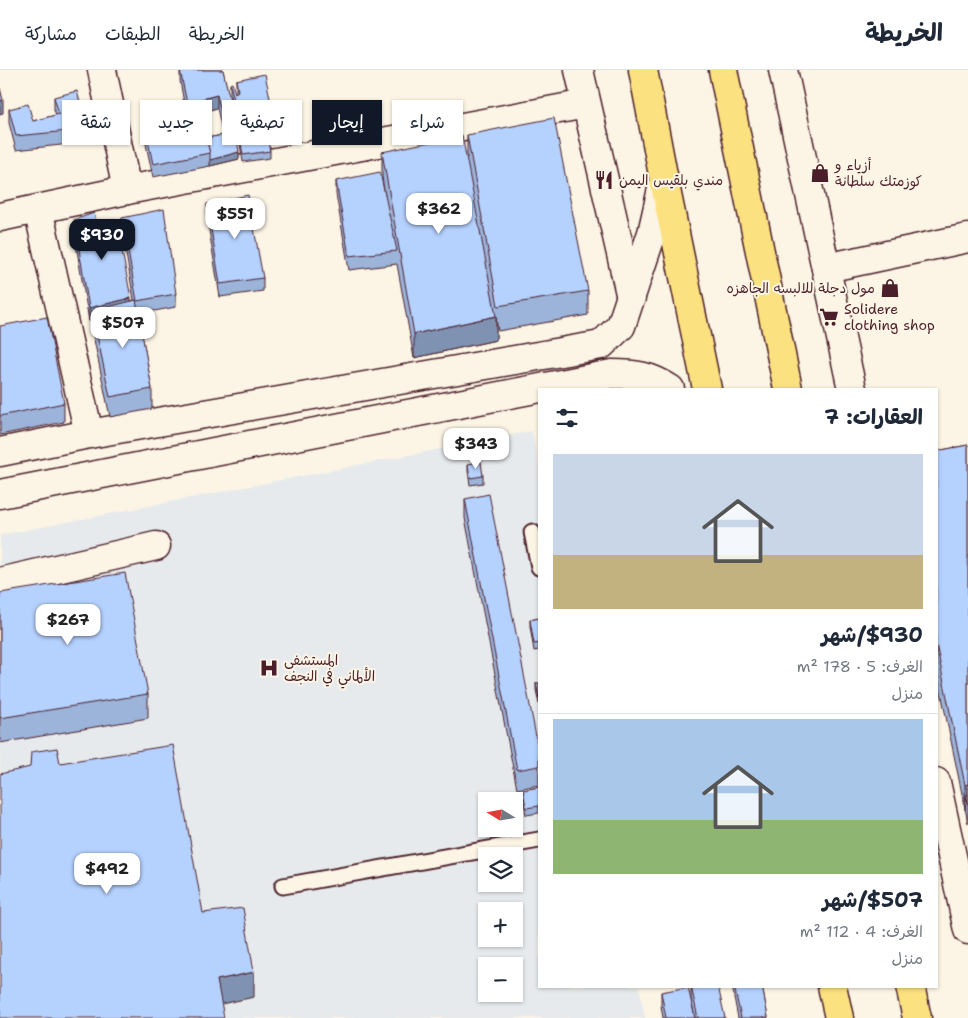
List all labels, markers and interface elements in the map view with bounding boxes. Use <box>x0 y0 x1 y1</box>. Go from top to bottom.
text: الخريطة <box>865 17 943 49</box>
text: مشاركة <box>25 22 77 46</box>
text: الطبقات <box>105 22 161 46</box>
text: الخريطة <box>189 22 245 46</box>
chip: شقة <box>62 100 130 145</box>
chip: جديد <box>140 100 212 145</box>
chip: تصفية <box>222 100 302 145</box>
chip: إيجار <box>312 100 382 145</box>
chip: شراء <box>392 100 463 145</box>
place label: أزياء و كوزمتك سلطانة <box>834 156 922 191</box>
shop icon: أزياء و كوزمتك سلطانة <box>809 162 831 184</box>
restaurant icon: مندي بلقيس اليمن <box>593 169 615 191</box>
place label: مندي بلقيس اليمن <box>619 171 723 191</box>
pin: $362 <box>409 192 469 235</box>
pin: $551 <box>205 198 265 240</box>
text: $362 <box>417 198 461 219</box>
text: $551 <box>216 203 254 224</box>
pin: $930 <box>72 218 132 261</box>
text: $930 <box>80 224 124 245</box>
shop icon: مول دجلة للالبسه الجاهزه <box>879 277 901 299</box>
place label: مول دجلة للالبسه الجاهزه <box>727 279 875 297</box>
place label: Solidere clothing shop <box>844 300 935 334</box>
pin: $507 <box>93 306 153 349</box>
supermarket icon: Solidere clothing shop <box>818 306 840 328</box>
text: $507 <box>101 312 145 333</box>
text: العقارات: 7 <box>824 403 923 431</box>
icon: filters <box>553 404 581 432</box>
pin: $343 <box>446 428 506 470</box>
text: $343 <box>454 433 498 454</box>
icon: home <box>693 486 783 576</box>
pin: $267 <box>38 604 98 646</box>
text: $267 <box>47 609 89 630</box>
text: $930/شهر <box>822 621 923 649</box>
place label: المستشفى الألماني في النجف <box>284 651 375 689</box>
text: الغرف: 5 · 178 m² <box>797 656 923 677</box>
hospital icon: المستشفى الألماني في النجف <box>258 657 280 679</box>
text: منزل <box>891 683 923 704</box>
icon: home <box>693 752 783 842</box>
north arrow <box>478 792 522 838</box>
map controls <box>478 792 523 1002</box>
button: layers <box>478 847 523 892</box>
pin: $492 <box>77 852 137 895</box>
text: $492 <box>85 858 129 879</box>
text: $507/شهر <box>823 886 923 914</box>
button: + <box>478 902 523 947</box>
text: الغرف: 4 · 112 m² <box>800 921 923 942</box>
text: منزل <box>891 948 923 969</box>
button: − <box>478 957 523 1002</box>

